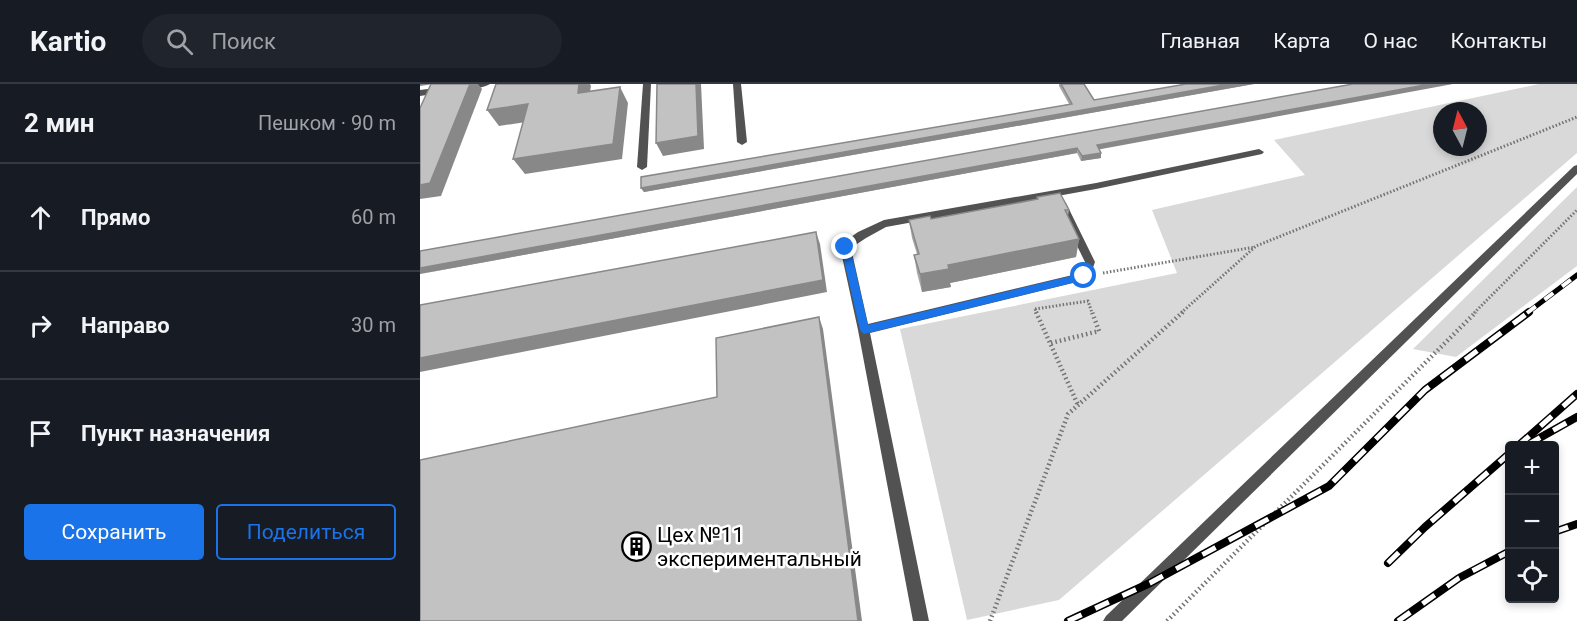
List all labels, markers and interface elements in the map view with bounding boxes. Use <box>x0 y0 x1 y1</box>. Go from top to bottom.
search box <box>142 14 562 68</box>
text: Kartio <box>30 25 106 58</box>
icon: search <box>163 25 196 58</box>
text: Поиск <box>211 29 276 54</box>
text: Главная <box>1160 29 1240 53</box>
text: Карта <box>1273 29 1330 53</box>
text: О нас <box>1363 29 1418 53</box>
text: Контакты <box>1451 29 1547 53</box>
north arrow <box>1433 102 1487 156</box>
text: 2 мин <box>24 108 95 138</box>
text: Пешком · 90 m <box>258 111 396 135</box>
icon: ahead <box>24 201 57 234</box>
text: Прямо <box>81 205 150 230</box>
text: 60 m <box>351 205 396 229</box>
route end <box>831 233 857 259</box>
route start <box>1070 262 1096 288</box>
icon: right <box>24 309 57 342</box>
text: Направо <box>81 313 170 338</box>
text: 30 m <box>351 313 396 337</box>
icon: arrive <box>24 417 57 450</box>
text: Пункт назначения <box>81 421 270 446</box>
map controls <box>1505 441 1559 603</box>
button: + <box>1505 441 1559 495</box>
button: − <box>1505 495 1559 549</box>
button: Сохранить <box>24 504 204 560</box>
button: Поделиться <box>216 504 396 560</box>
place label: Цех №11 экспериментальный <box>657 523 862 571</box>
building icon: Цех №11 экспериментальный <box>620 531 652 563</box>
button: locate <box>1505 549 1559 603</box>

